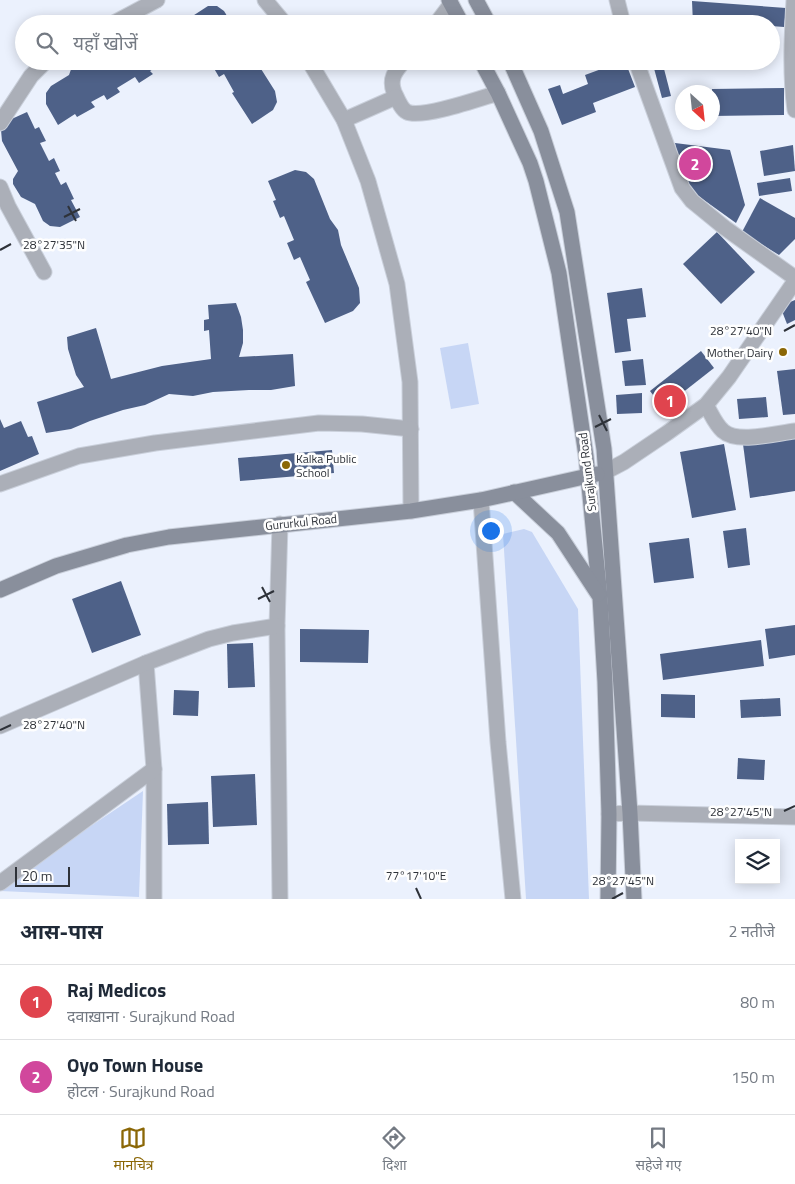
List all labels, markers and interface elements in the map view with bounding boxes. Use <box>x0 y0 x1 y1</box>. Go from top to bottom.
search box <box>15 15 780 70</box>
text: यहाँ खोजें <box>73 28 138 57</box>
icon: search <box>33 29 61 57</box>
north arrow <box>675 85 720 130</box>
pin: 2 <box>679 145 711 183</box>
text: 28°27'35"N <box>23 235 85 254</box>
text: 28°27'40"N <box>710 321 772 340</box>
place label: Mother Dairy <box>707 343 773 362</box>
marker: Mother Dairy <box>777 346 789 358</box>
pin: 1 <box>654 382 686 420</box>
street label: Surajkund Road <box>573 432 601 512</box>
place label: Kalka Public School <box>296 449 356 482</box>
marker: Kalka Public School <box>280 459 292 471</box>
street label: Gururkul Road <box>264 509 338 535</box>
your location <box>478 518 504 544</box>
text: 28°27'40"N <box>23 715 85 734</box>
text: 28°27'45"N <box>710 802 772 821</box>
map controls <box>735 839 780 884</box>
button: layers <box>735 839 780 884</box>
scale bar <box>15 864 70 887</box>
text: 20 m <box>22 865 52 886</box>
text: 77°17'10"E <box>386 866 447 885</box>
text: 28°27'45"N <box>592 871 654 890</box>
text: आस-पास <box>20 915 103 947</box>
text: 2 नतीजे <box>729 919 775 943</box>
text: Raj Medicos <box>67 975 166 1004</box>
text: 1 <box>32 990 40 1014</box>
text: 80 m <box>740 990 775 1014</box>
text: दवाख़ाना · Surajkund Road <box>67 1004 235 1028</box>
text: Oyo Town House <box>67 1050 203 1079</box>
text: 2 <box>32 1065 40 1089</box>
text: 150 m <box>731 1065 775 1089</box>
text: होटल · Surajkund Road <box>67 1079 215 1103</box>
tab: मानचित्र <box>113 1124 154 1176</box>
tab: दिशा <box>380 1124 408 1176</box>
tab: सहेजे गए <box>635 1124 681 1176</box>

